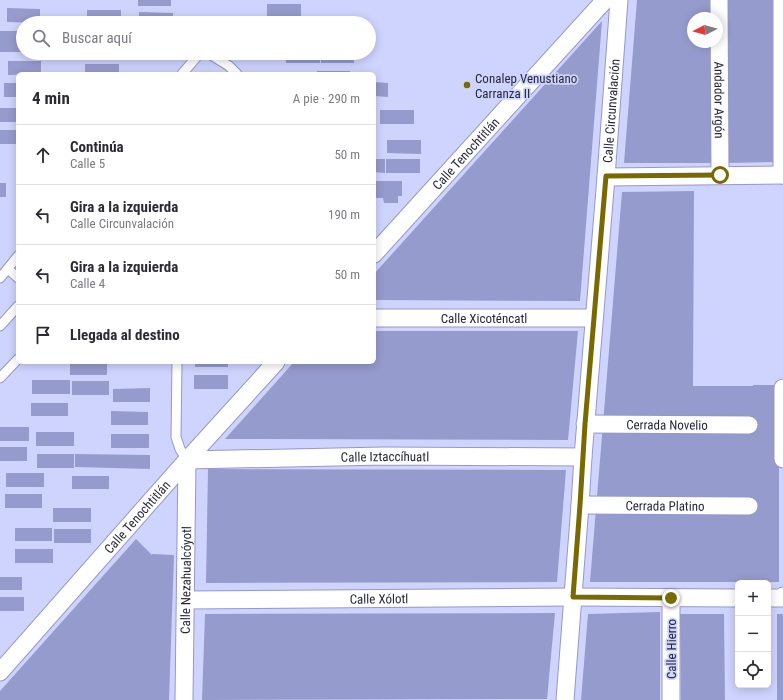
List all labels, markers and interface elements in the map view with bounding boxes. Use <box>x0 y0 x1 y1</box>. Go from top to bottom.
north arrow <box>687 12 723 48</box>
search box <box>16 16 376 60</box>
icon: search <box>30 27 52 49</box>
text: Buscar aquí <box>62 29 132 47</box>
street label: Calle Circunvalación <box>600 58 622 163</box>
street label: Andador Argón <box>712 61 727 139</box>
place label: Conalep Venustiano Carranza II <box>475 71 577 101</box>
marker: Conalep Venustiano Carranza II <box>462 80 472 90</box>
text: 4 min <box>32 88 70 108</box>
text: A pie · 290 m <box>293 91 360 106</box>
street label: Calle Tenochtitlán <box>429 114 502 192</box>
text: Continúa <box>70 138 124 156</box>
icon: ahead <box>32 144 54 166</box>
text: 50 m <box>334 147 360 162</box>
text: Calle 5 <box>70 156 105 171</box>
route start <box>711 166 729 184</box>
text: Gira a la izquierda <box>70 198 178 216</box>
icon: left <box>32 204 54 226</box>
text: 190 m <box>328 207 360 222</box>
text: Calle Circunvalación <box>70 216 174 231</box>
text: Gira a la izquierda <box>70 258 178 276</box>
icon: left <box>32 264 54 286</box>
text: 50 m <box>334 267 360 282</box>
text: Calle 4 <box>70 276 105 291</box>
street label: Calle Xicoténcatl <box>441 311 527 326</box>
icon: arrive <box>32 324 54 346</box>
text: Llegada al destino <box>70 326 180 344</box>
street label: Cerrada Novelio <box>626 417 708 432</box>
street label: Calle Iztaccíhuatl <box>341 448 429 464</box>
street label: Calle Tenochtitlán <box>101 477 173 556</box>
street label: Cerrada Platino <box>625 498 705 513</box>
street label: Calle Nezahualcóyotl <box>177 526 194 634</box>
map controls <box>735 580 771 688</box>
button: + <box>735 580 771 616</box>
route end <box>662 589 680 607</box>
street label: Calle Xólotl <box>350 591 408 606</box>
button: − <box>735 616 771 652</box>
street label: Calle Hierro <box>664 619 679 679</box>
button: locate <box>735 652 771 688</box>

